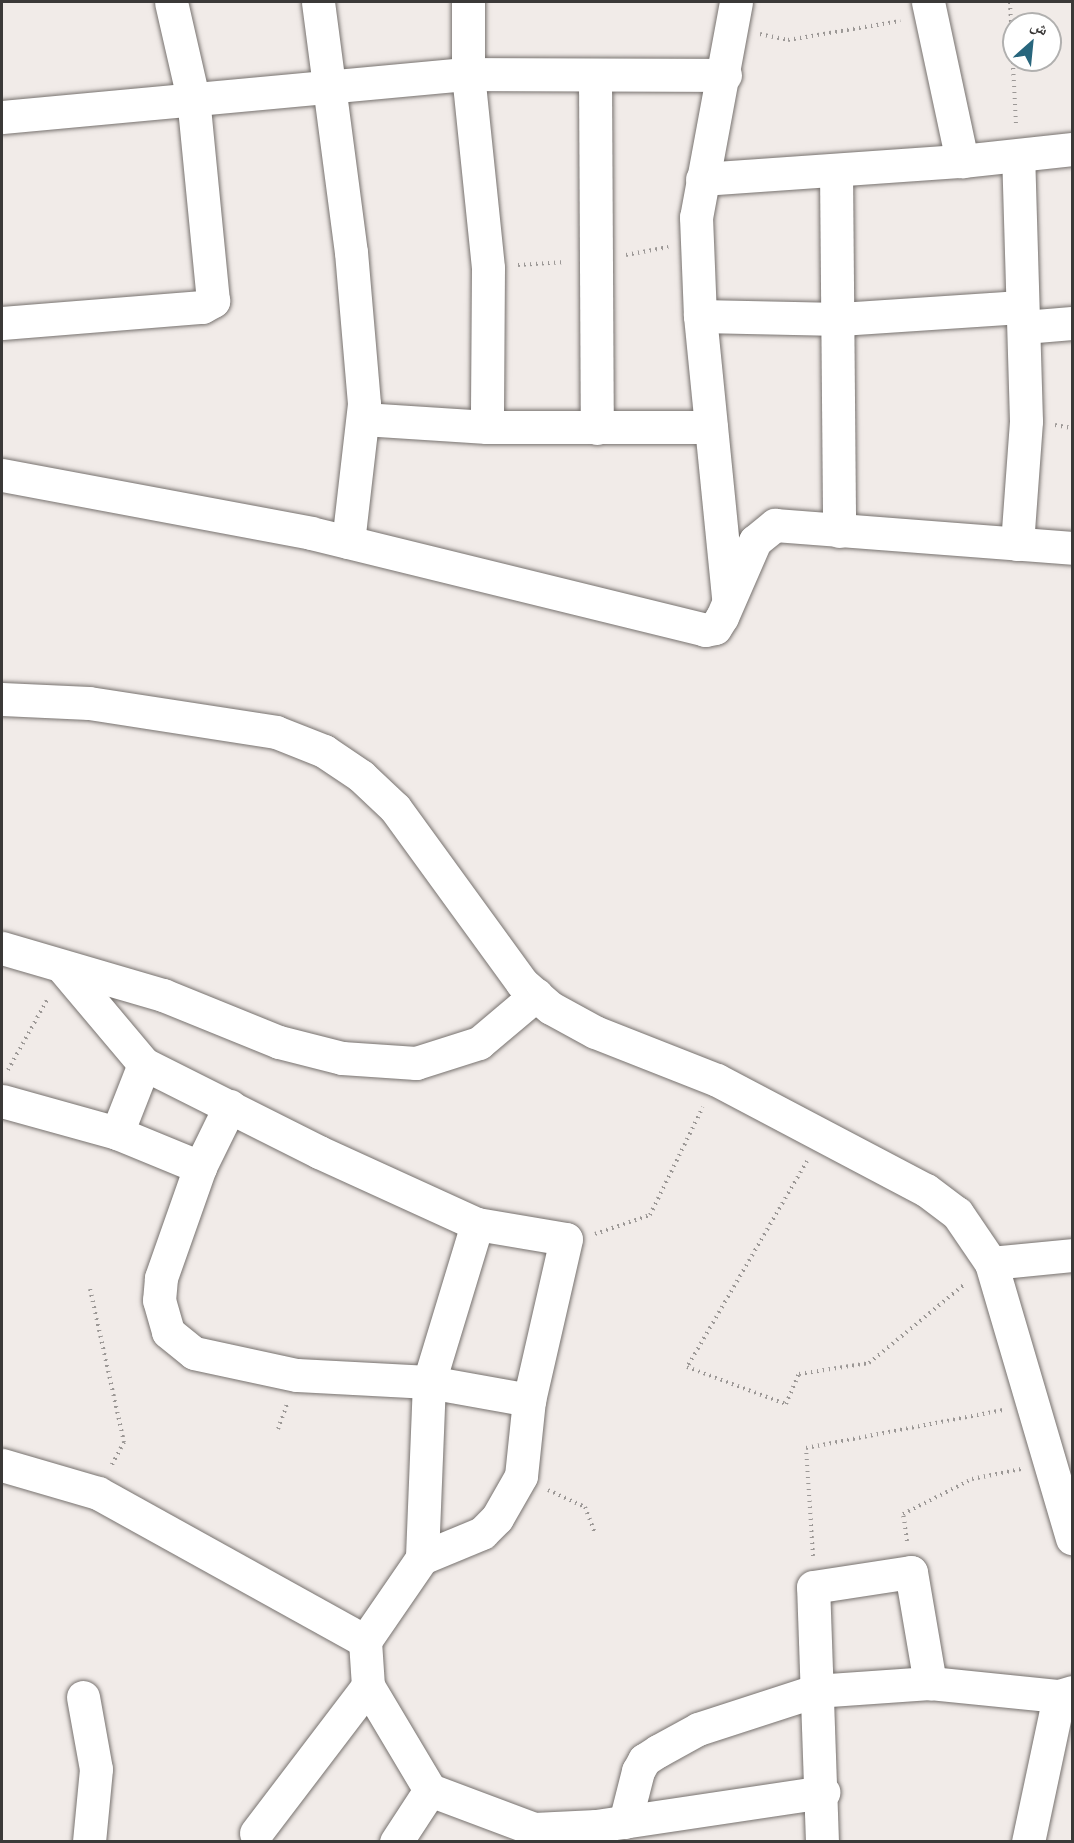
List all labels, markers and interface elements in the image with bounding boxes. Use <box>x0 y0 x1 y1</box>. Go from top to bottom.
north arrow <box>1002 12 1062 72</box>
text: ش <box>1028 15 1051 40</box>

